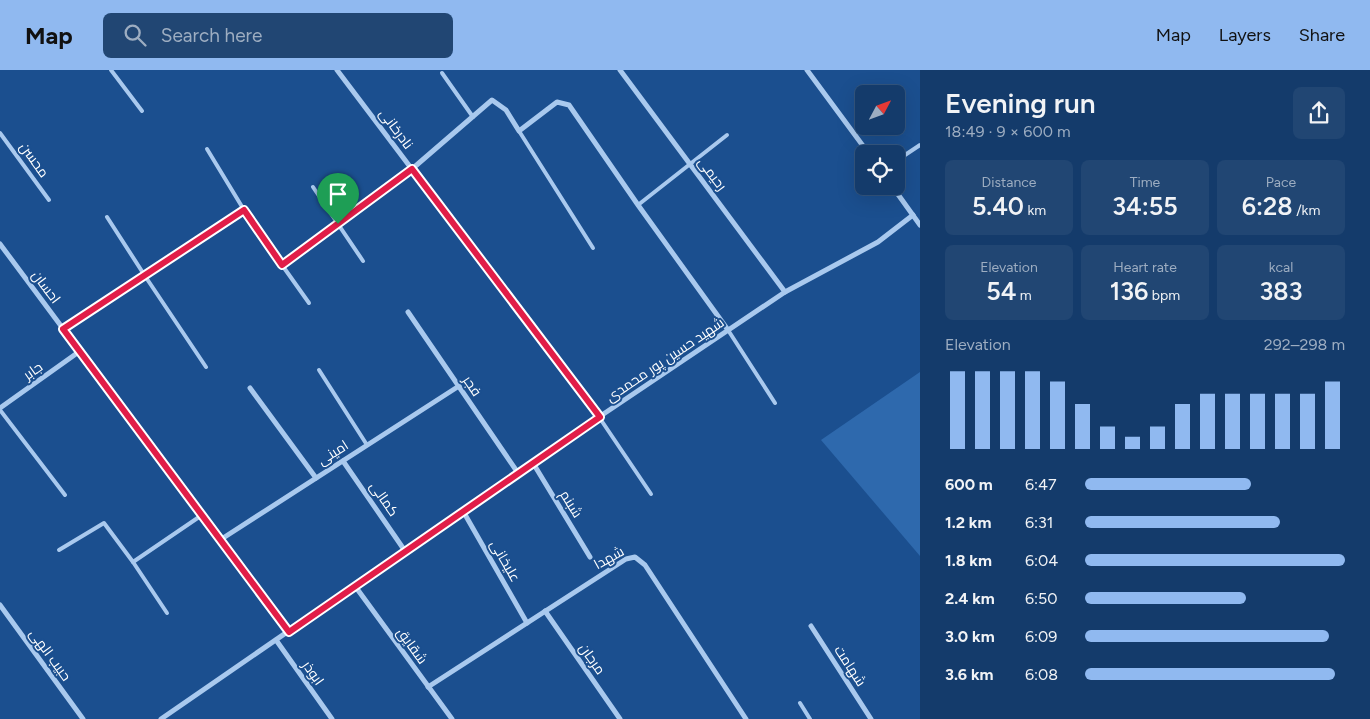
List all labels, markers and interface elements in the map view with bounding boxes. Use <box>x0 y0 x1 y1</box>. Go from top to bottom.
search box <box>103 13 453 58</box>
text: Map <box>25 21 73 50</box>
icon: search <box>121 21 149 49</box>
text: Search here <box>161 24 262 47</box>
text: Map <box>1156 24 1191 46</box>
text: Layers <box>1219 24 1271 46</box>
text: Share <box>1299 24 1345 46</box>
north arrow <box>855 85 905 135</box>
map controls <box>855 85 905 195</box>
text: Evening run <box>945 86 1096 120</box>
button: share <box>1293 87 1345 139</box>
street label: نادرخانی <box>375 105 417 153</box>
text: 18:49 · 9 × 600 m <box>945 122 1071 141</box>
street label: محسن <box>16 139 52 181</box>
button: locate <box>855 145 905 195</box>
street label: رحیمی <box>694 154 730 194</box>
pin <box>317 173 359 224</box>
text: Distance <box>982 174 1036 191</box>
text: Time <box>1130 174 1160 191</box>
text: Pace <box>1266 174 1296 191</box>
icon: arrive <box>324 180 352 208</box>
text: 5.40 <box>972 191 1024 221</box>
text: 34:55 <box>1112 191 1178 221</box>
text: 6:28 <box>1242 191 1293 221</box>
text: km <box>1024 202 1046 219</box>
text: /km <box>1293 202 1320 219</box>
text: Elevation <box>980 259 1038 276</box>
text: Heart rate <box>1113 259 1177 276</box>
text: kcal <box>1269 259 1293 276</box>
street label: احسان <box>28 267 64 307</box>
text: 54 <box>986 276 1016 306</box>
text: 136 <box>1110 276 1148 306</box>
text: 383 <box>1260 276 1302 306</box>
text: m <box>1016 287 1032 304</box>
text: bpm <box>1148 287 1180 304</box>
street label: شهید حسین پور محمدی <box>603 314 728 407</box>
text: Elevation <box>945 335 1011 354</box>
text: 292–298 m <box>1264 335 1345 354</box>
street label: جابر <box>19 358 46 384</box>
street label: فجر <box>458 372 485 400</box>
street label: امینی <box>314 437 352 469</box>
text: 600 m <box>945 475 993 494</box>
text: 6:47 <box>1025 475 1057 494</box>
street label: کمالی <box>366 478 402 520</box>
street label: شبنم <box>555 487 586 521</box>
text: 1.2 km <box>945 513 991 532</box>
text: 6:31 <box>1025 513 1053 532</box>
street label: علیخانی <box>486 537 524 585</box>
street label: شهدا <box>591 543 627 573</box>
text: 1.8 km <box>945 551 992 570</box>
text: 6:04 <box>1025 551 1058 570</box>
text: 2.4 km <box>945 589 995 608</box>
text: 6:50 <box>1025 589 1058 608</box>
street label: شقایق <box>393 624 431 668</box>
street label: حبیب الهی <box>25 626 75 684</box>
text: 3.0 km <box>945 627 995 646</box>
text: 6:09 <box>1025 627 1057 646</box>
street label: مرجان <box>575 640 609 678</box>
street label: شهامت <box>831 642 869 690</box>
street label: ابوذر <box>298 657 327 689</box>
text: 3.6 km <box>945 665 994 684</box>
text: 6:08 <box>1025 665 1058 684</box>

